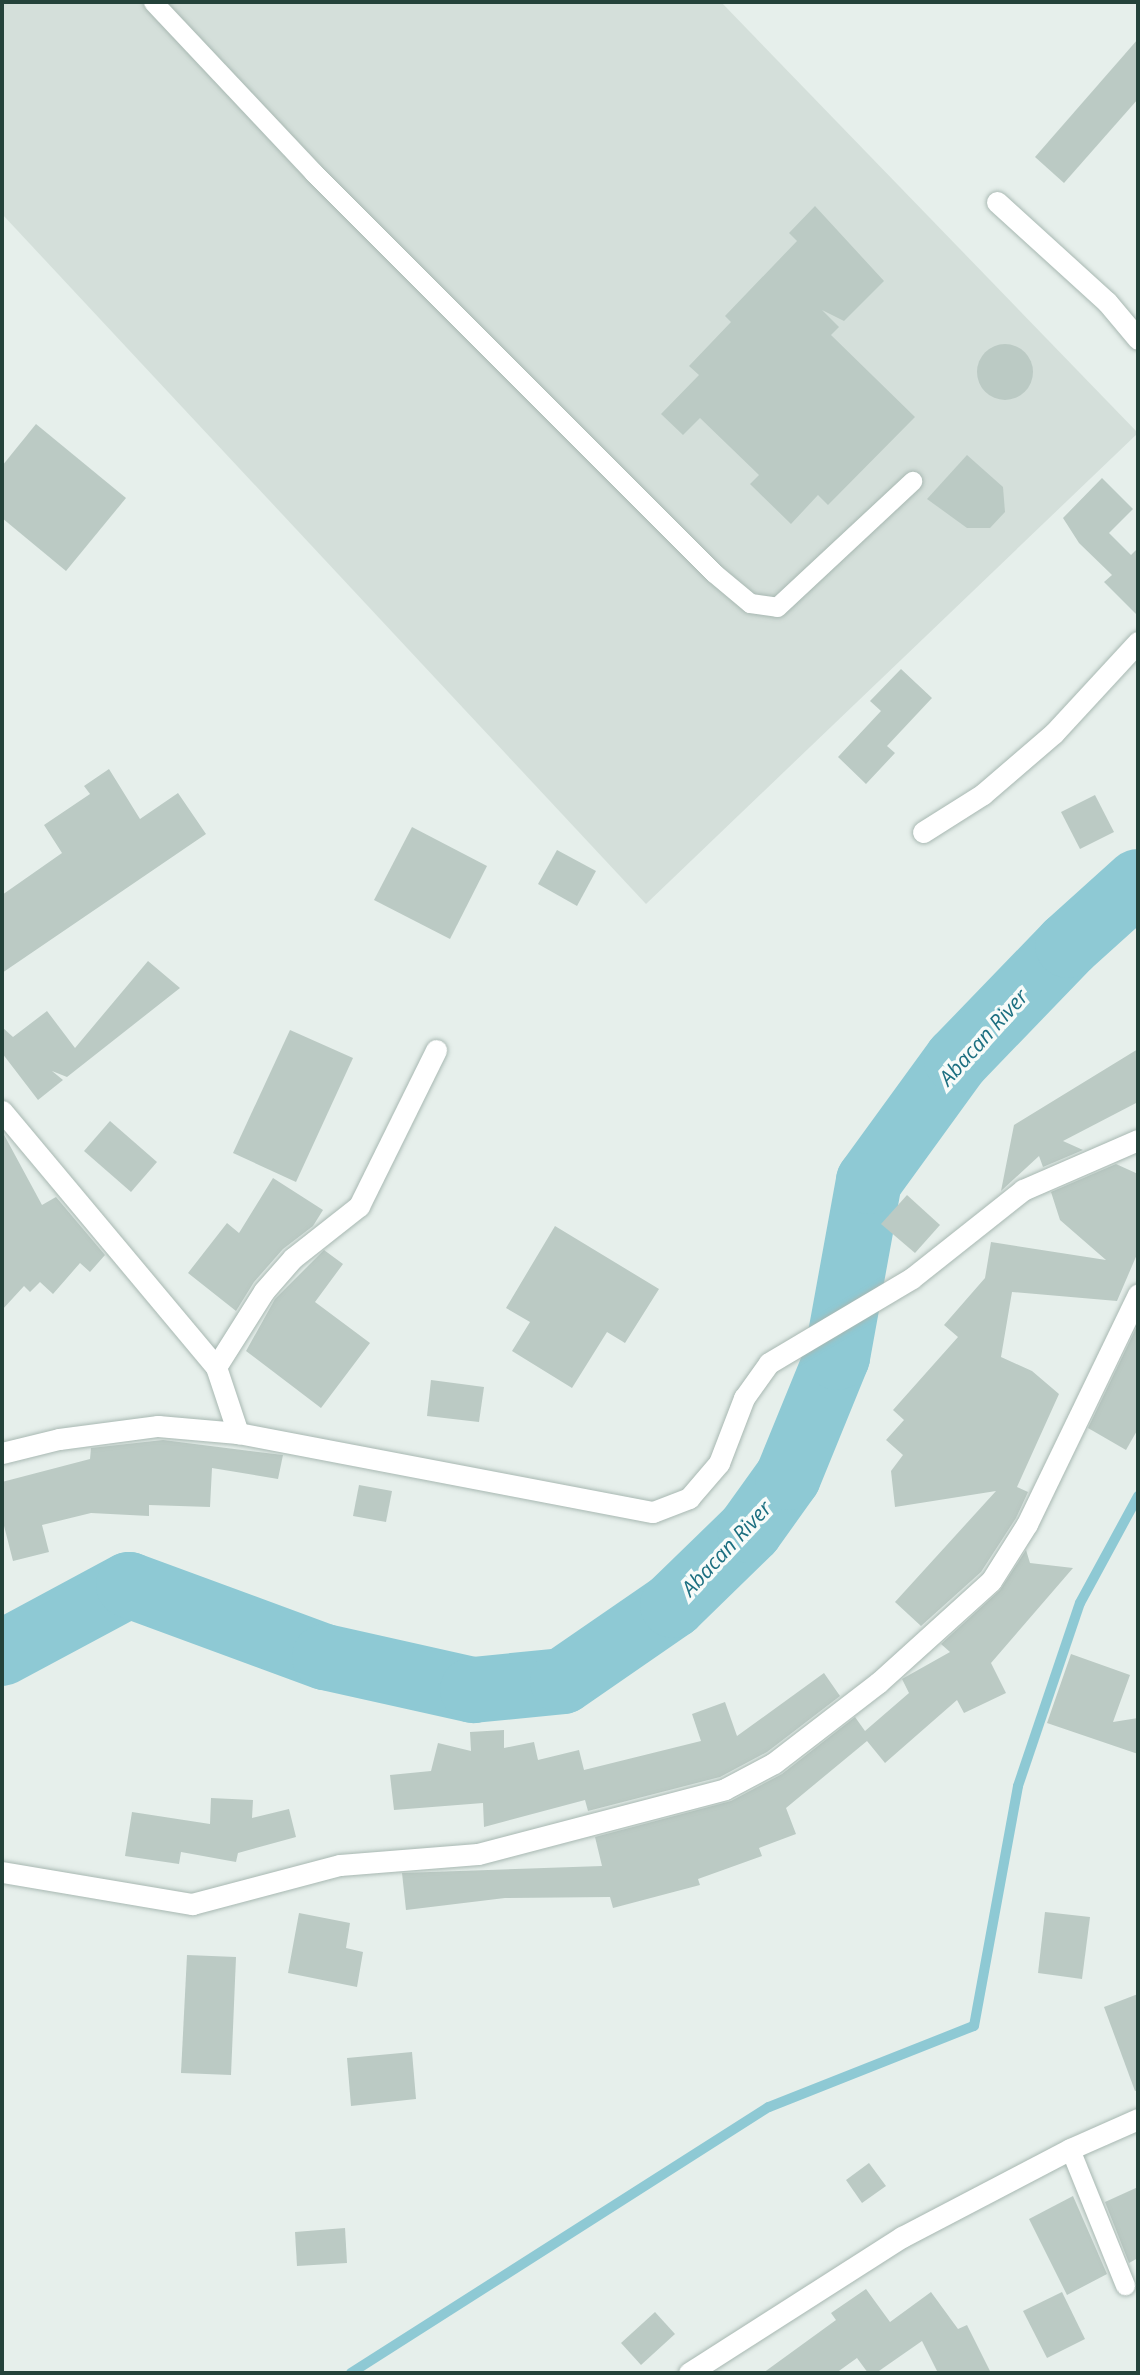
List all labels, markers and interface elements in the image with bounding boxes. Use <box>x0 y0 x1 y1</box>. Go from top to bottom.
water label: Abacan River <box>933 984 1033 1090</box>
water label: Abacan River <box>676 1495 776 1601</box>

